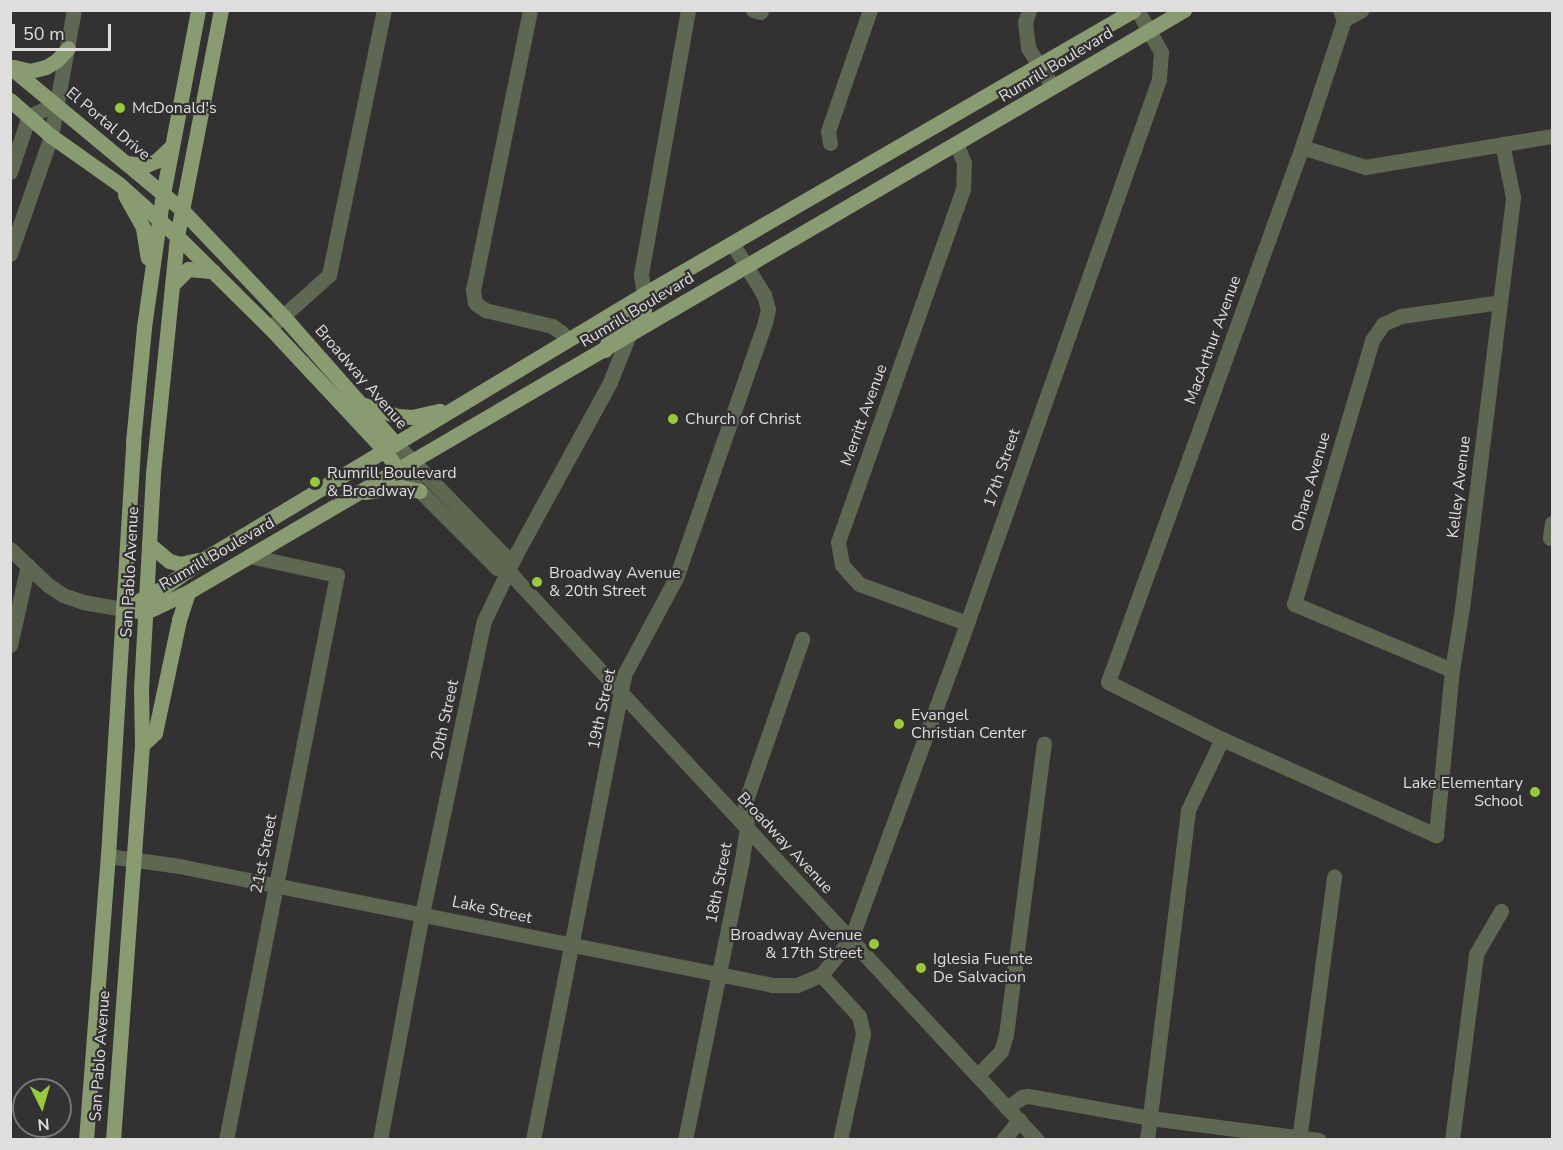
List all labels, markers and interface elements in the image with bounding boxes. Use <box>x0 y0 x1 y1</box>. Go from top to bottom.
scale bar <box>15 12 114 50</box>
text: 50 m <box>23 22 65 46</box>
street label: Rumrill Boulevard <box>995 23 1117 107</box>
street label: El Portal Drive <box>62 83 154 165</box>
place label: McDonald's <box>132 98 217 118</box>
marker: McDonald's <box>113 101 127 115</box>
street label: Rumrill Boulevard <box>576 268 698 352</box>
street label: MacArthur Avenue <box>1181 273 1245 407</box>
street label: Broadway Avenue <box>311 321 411 433</box>
street label: Merritt Avenue <box>837 361 891 469</box>
place label: Church of Christ <box>685 409 801 429</box>
marker: Church of Christ <box>666 412 680 426</box>
street label: 17th Street <box>980 426 1024 510</box>
street label: Ohare Avenue <box>1288 430 1334 534</box>
street label: Kelley Avenue <box>1443 435 1475 539</box>
place label: Rumrill Boulevard & Broadway <box>327 463 457 501</box>
marker: Rumrill Boulevard & Broadway <box>308 475 322 489</box>
street label: San Pablo Avenue <box>117 506 143 638</box>
street label: Rumrill Boulevard <box>156 513 278 595</box>
place label: Broadway Avenue & 20th Street <box>549 563 681 601</box>
marker: Broadway Avenue & 20th Street <box>530 575 544 589</box>
street label: 19th Street <box>584 667 620 751</box>
street label: 20th Street <box>427 678 463 762</box>
place label: Evangel Christian Center <box>911 705 1026 743</box>
marker: Evangel Christian Center <box>892 717 906 731</box>
place label: Lake Elementary School <box>1403 773 1523 811</box>
marker: Lake Elementary School <box>1528 785 1542 799</box>
street label: Broadway Avenue <box>733 788 837 898</box>
street label: 21st Street <box>247 813 281 895</box>
street label: 18th Street <box>702 841 736 925</box>
street label: Lake Street <box>450 892 534 928</box>
place label: Broadway Avenue & 17th Street <box>730 925 862 963</box>
marker: Broadway Avenue & 17th Street <box>867 937 881 951</box>
place label: Iglesia Fuente De Salvacion <box>933 949 1033 987</box>
marker: Iglesia Fuente De Salvacion <box>914 961 928 975</box>
street label: San Pablo Avenue <box>86 990 114 1122</box>
north arrow <box>12 1078 72 1138</box>
text: N <box>36 1112 50 1135</box>

